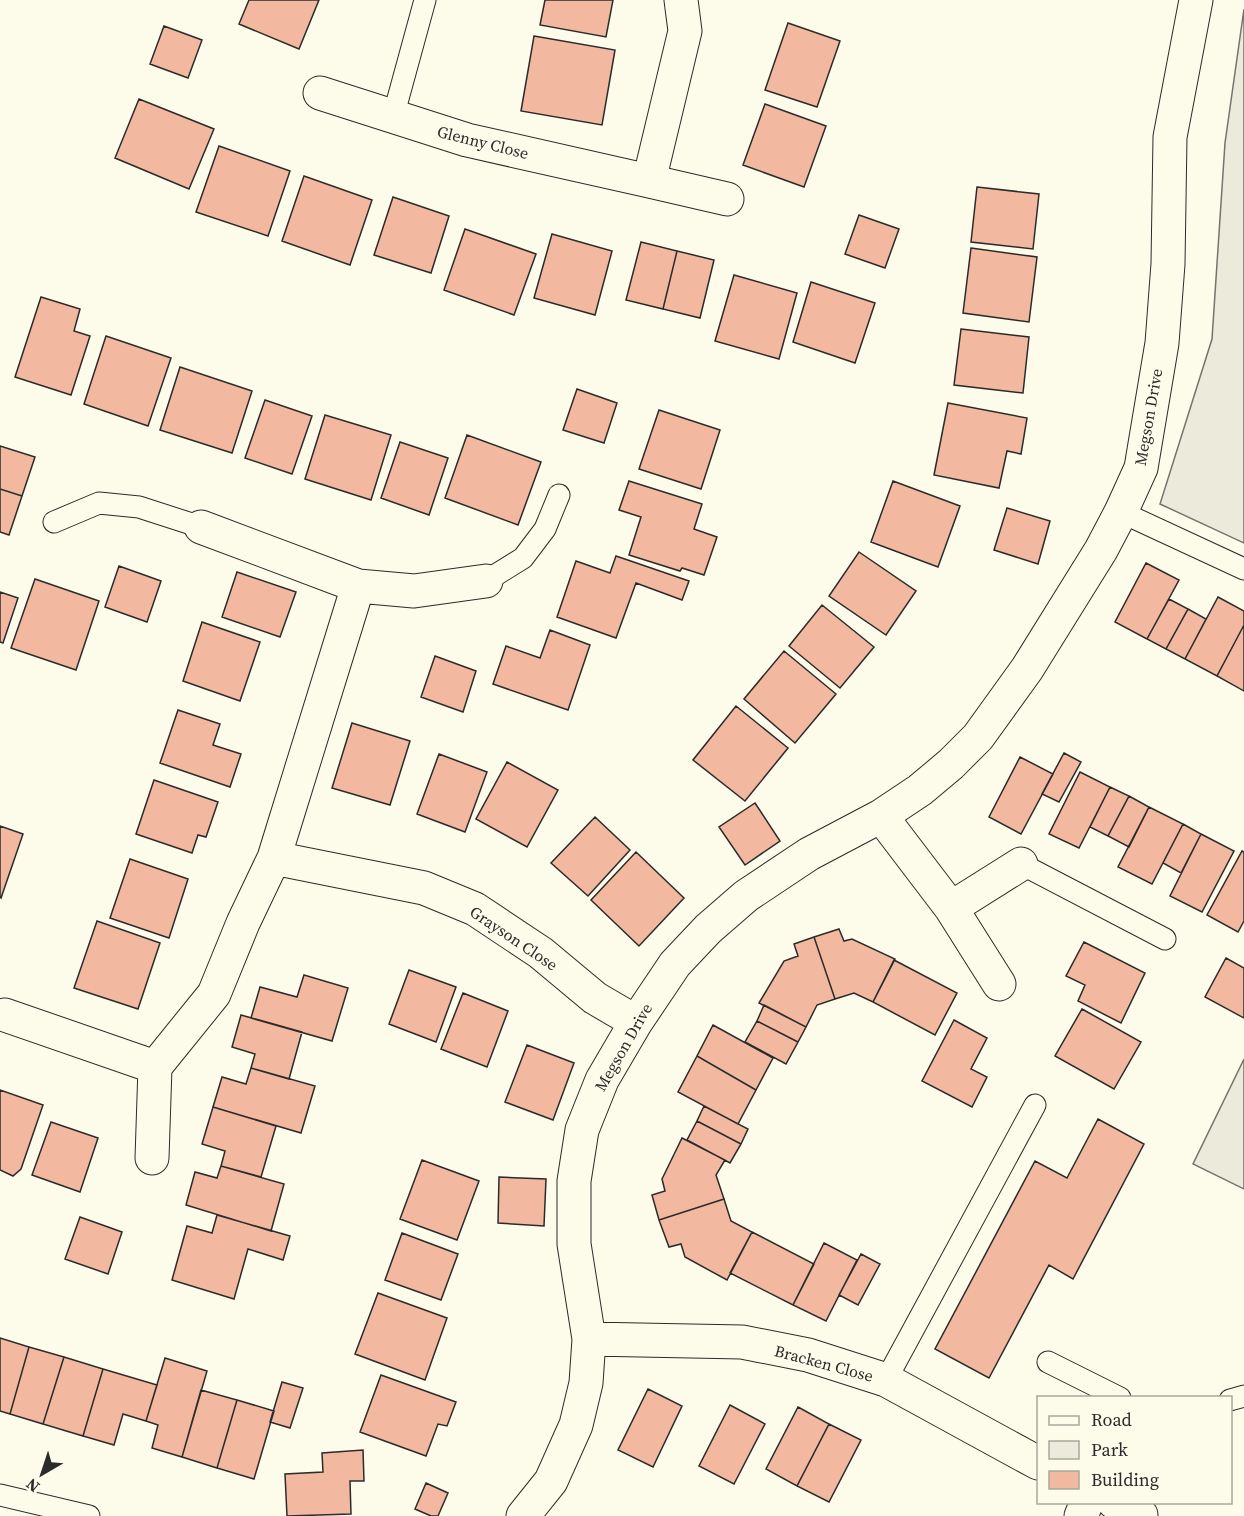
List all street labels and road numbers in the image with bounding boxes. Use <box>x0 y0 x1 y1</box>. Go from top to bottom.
street label: Glenny Close <box>435 120 531 164</box>
street label: Megson Drive <box>1129 367 1167 467</box>
street label: Grayson Close <box>466 901 562 975</box>
street label: Megson Drive <box>589 999 657 1095</box>
street label: Bracken Close <box>772 1339 876 1387</box>

